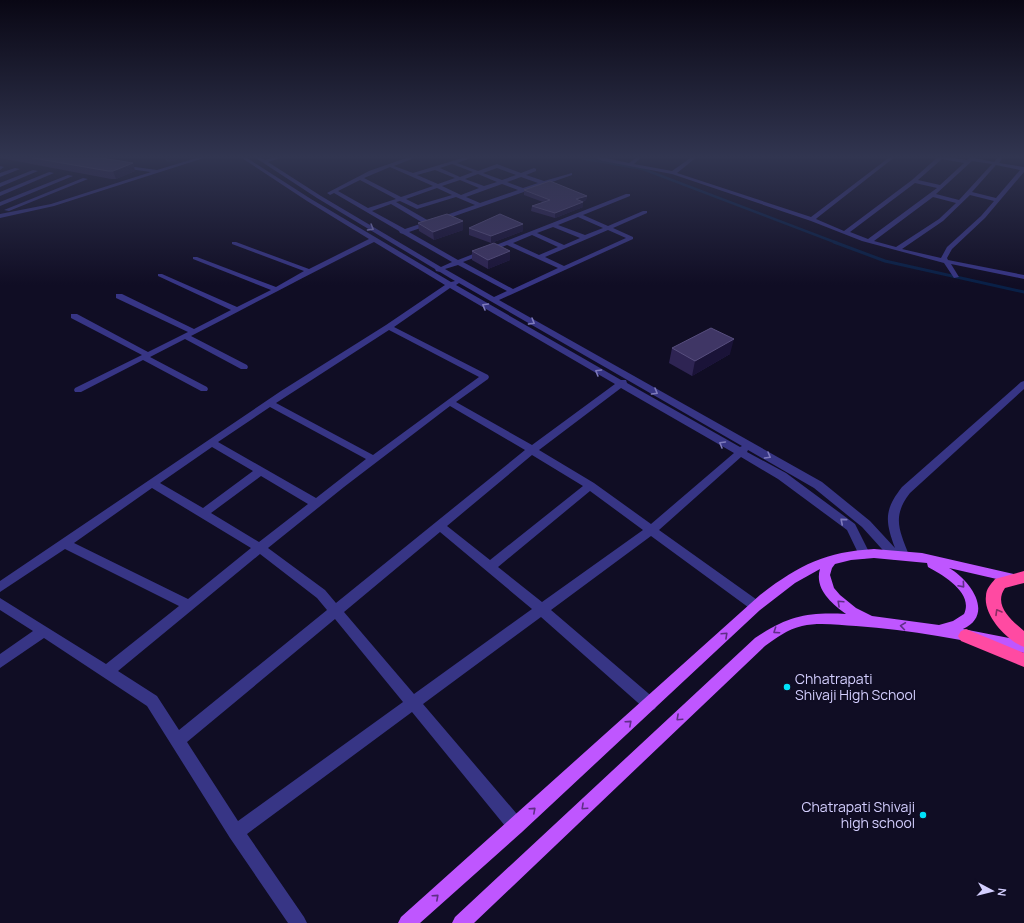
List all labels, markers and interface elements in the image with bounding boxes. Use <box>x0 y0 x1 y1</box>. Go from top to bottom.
one-way arrow <box>367 224 374 231</box>
one-way arrow <box>482 304 489 311</box>
one-way arrow <box>528 318 535 325</box>
one-way arrow <box>595 369 602 376</box>
one-way arrow <box>651 387 658 394</box>
one-way arrow <box>719 441 727 448</box>
one-way arrow <box>764 452 771 459</box>
one-way arrow <box>841 519 848 526</box>
one-way arrow <box>957 580 964 588</box>
one-way arrow <box>837 600 845 608</box>
one-way arrow <box>995 609 1002 616</box>
one-way arrow <box>900 622 906 631</box>
one-way arrow <box>773 627 780 634</box>
one-way arrow <box>720 632 728 639</box>
place label: Chhatrapati Shivaji High School <box>795 669 916 704</box>
marker: Chhatrapati Shivaji High School <box>782 682 792 692</box>
one-way arrow <box>676 713 684 721</box>
one-way arrow <box>625 721 632 728</box>
place label: Chatrapati Shivaji high school <box>802 797 915 832</box>
one-way arrow <box>581 802 589 810</box>
one-way arrow <box>529 808 536 815</box>
marker: Chatrapati Shivaji high school <box>918 810 928 820</box>
north arrow <box>972 871 1012 911</box>
text: N <box>994 887 1010 897</box>
one-way arrow <box>432 895 439 902</box>

